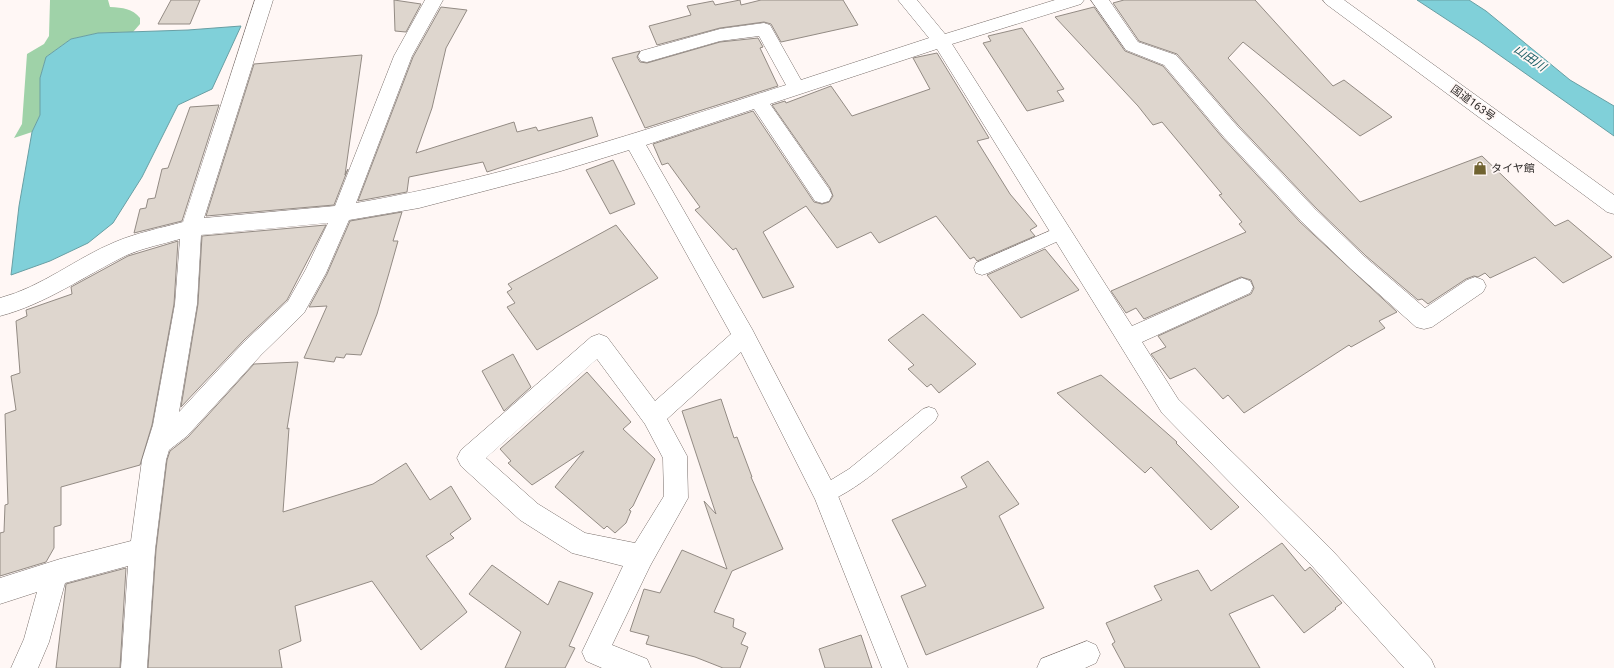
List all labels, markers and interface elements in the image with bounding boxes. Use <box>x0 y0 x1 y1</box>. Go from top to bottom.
water label: 山田川 <box>1511 42 1550 75</box>
street label: 国道163号 <box>1448 83 1498 123</box>
shop icon: タイヤ館 <box>1472 160 1488 176</box>
place label: タイヤ館 <box>1491 162 1535 175</box>

